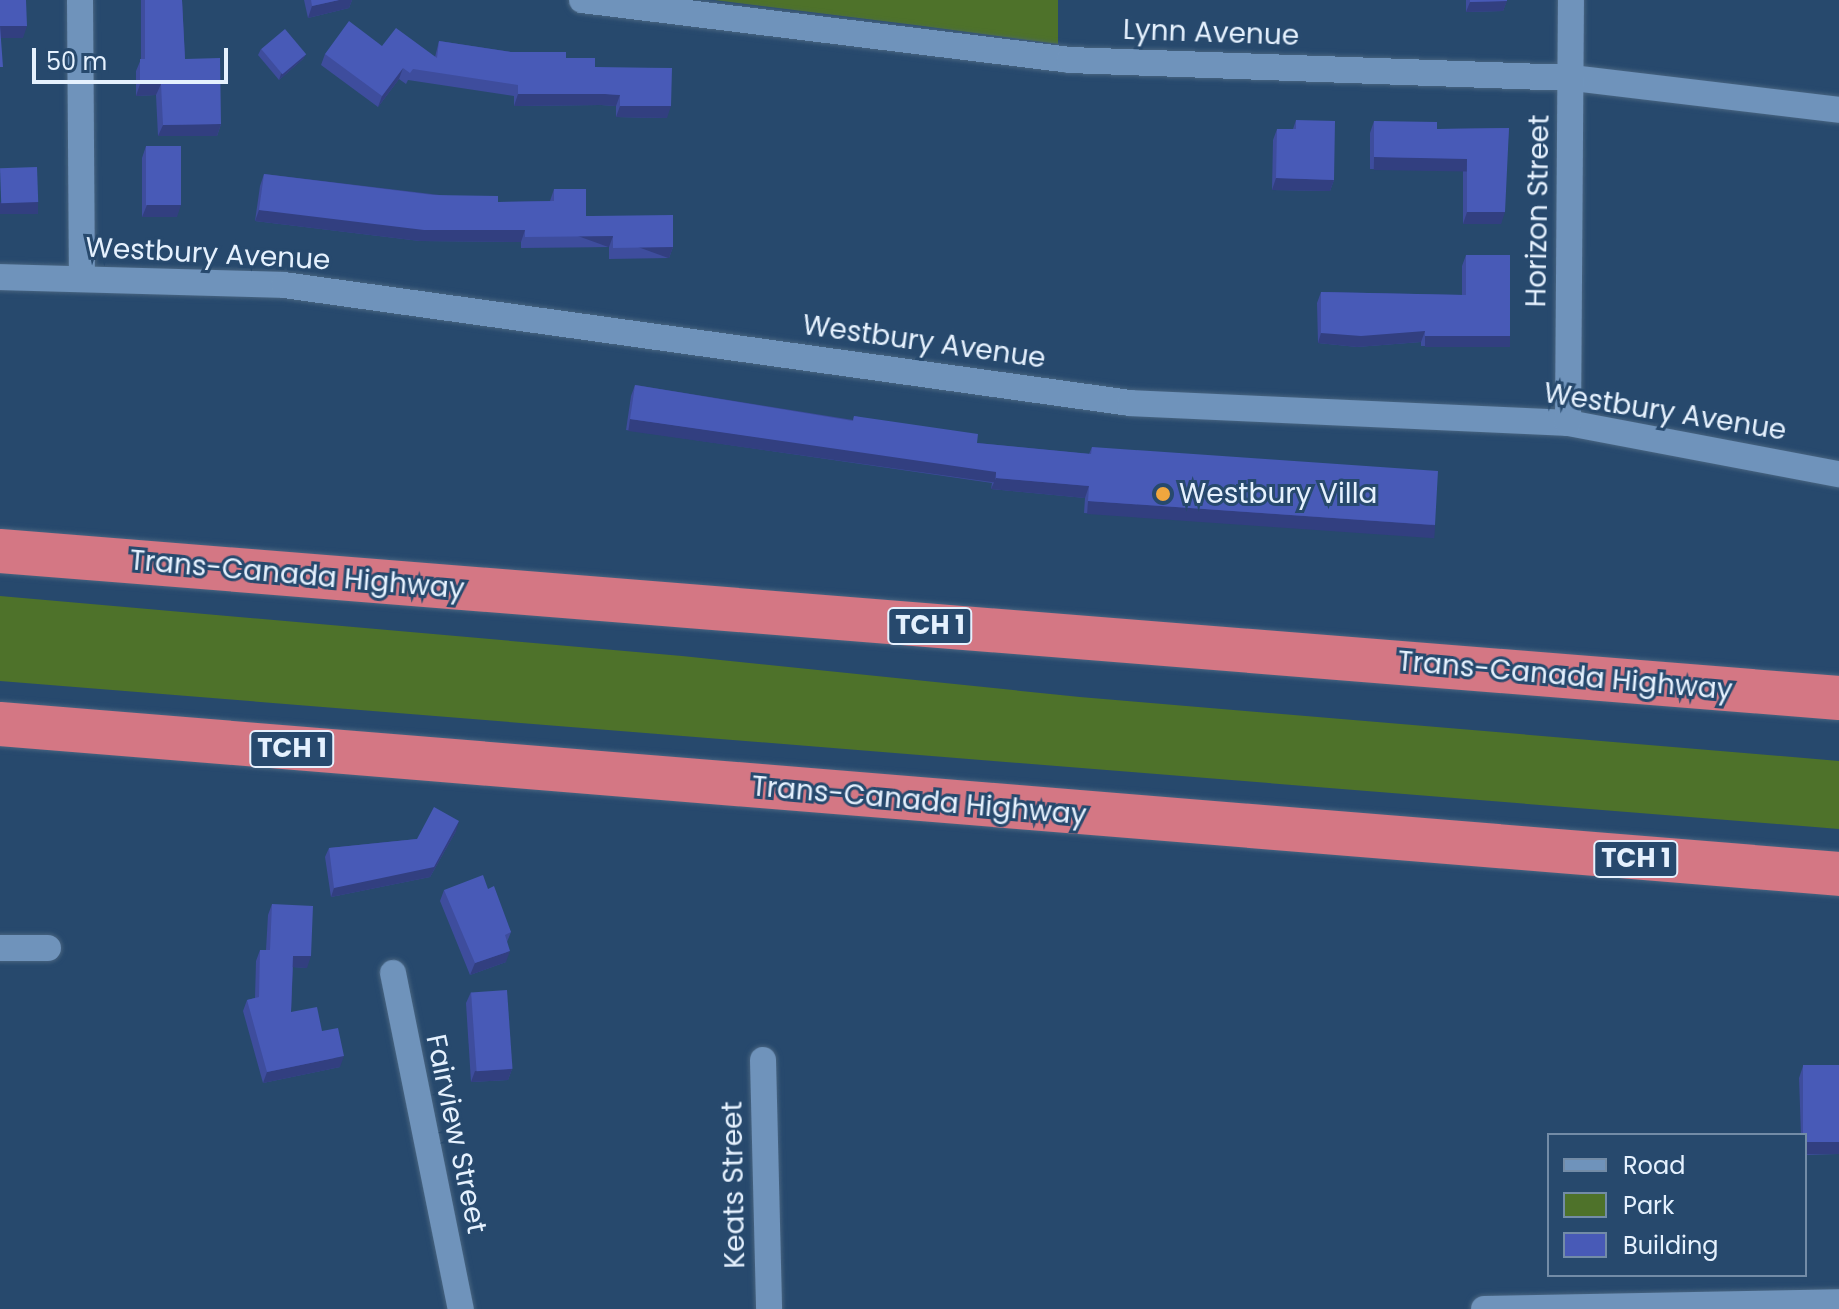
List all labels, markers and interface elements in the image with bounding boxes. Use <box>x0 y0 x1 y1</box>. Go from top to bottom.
street label: Lynn Avenue <box>1122 13 1300 53</box>
scale bar <box>36 32 232 82</box>
text: 50 m <box>46 45 107 78</box>
street label: Horizon Street <box>1520 114 1556 308</box>
street label: Westbury Avenue <box>85 231 331 277</box>
street label: Westbury Avenue <box>800 308 1048 376</box>
street label: Westbury Avenue <box>1541 376 1789 448</box>
place label: Westbury Villa <box>1179 477 1378 511</box>
marker: Westbury Villa <box>1154 485 1172 503</box>
street label: Trans-Canada Highway <box>128 544 466 606</box>
road number: TCH 1 <box>886 604 974 648</box>
street label: Trans-Canada Highway <box>1396 645 1734 707</box>
road number: TCH 1 <box>248 727 336 771</box>
street label: Trans-Canada Highway <box>750 770 1088 832</box>
road number: TCH 1 <box>1592 837 1680 881</box>
street label: Fairview Street <box>418 1031 494 1237</box>
street label: Keats Street <box>716 1101 752 1269</box>
legend <box>1547 1133 1807 1277</box>
text: Road <box>1623 1149 1685 1182</box>
text: Park <box>1623 1189 1674 1222</box>
text: Building <box>1623 1229 1719 1262</box>

